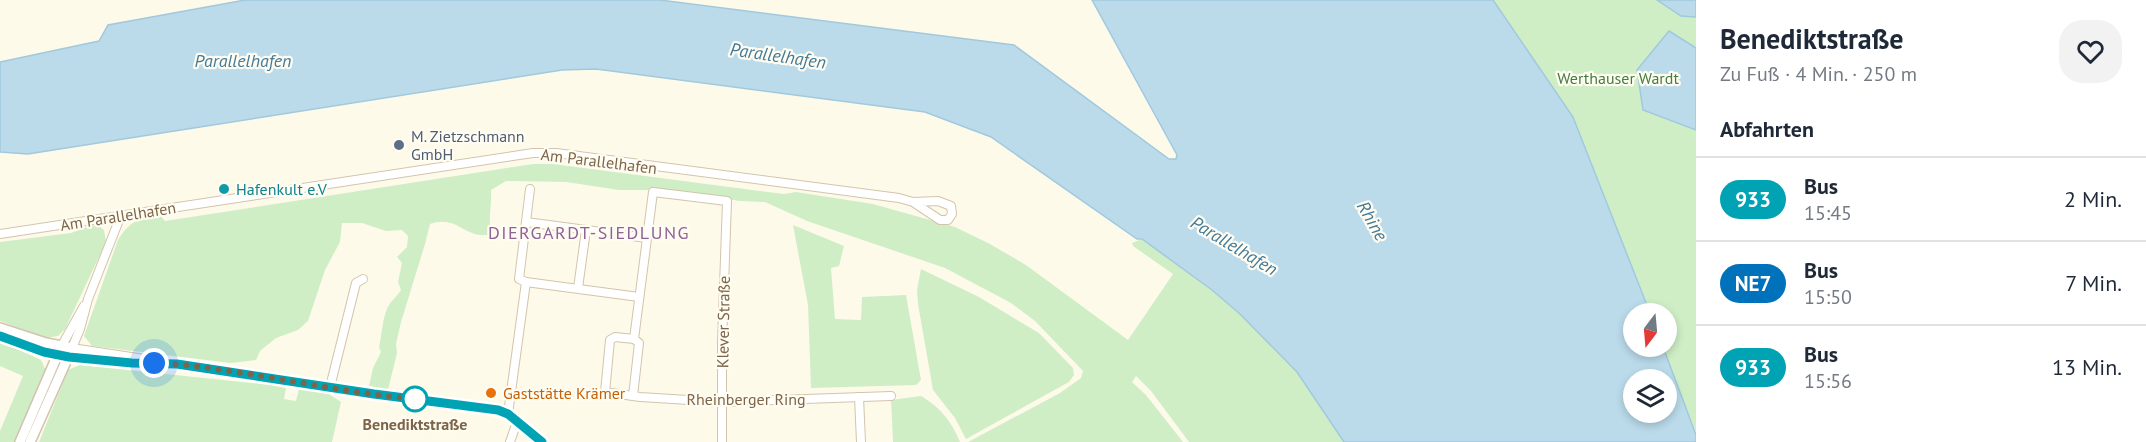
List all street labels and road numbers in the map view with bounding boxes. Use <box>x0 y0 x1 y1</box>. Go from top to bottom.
street label: Am Parallelhafen <box>540 144 658 178</box>
street label: Am Parallelhafen <box>59 197 177 235</box>
street label: Klever Straße <box>712 276 734 368</box>
street label: Rheinberger Ring <box>686 389 806 409</box>

